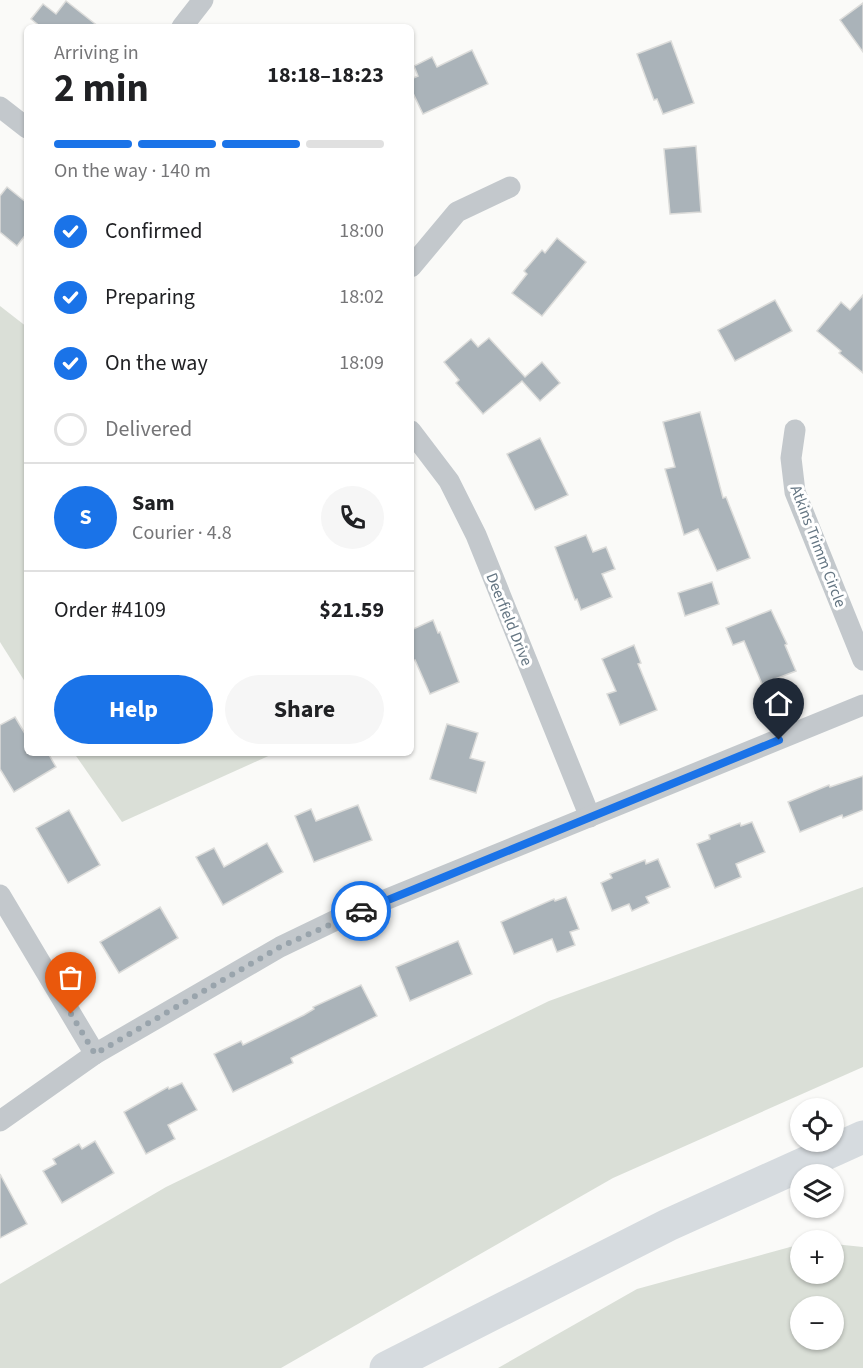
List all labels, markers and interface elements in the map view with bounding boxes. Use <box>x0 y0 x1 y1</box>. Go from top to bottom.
text: Arriving in <box>54 39 139 67</box>
text: 18:18–18:23 <box>267 59 384 91</box>
text: 2 min <box>54 61 149 117</box>
text: On the way · 140 m <box>54 157 211 185</box>
icon: check <box>54 215 87 248</box>
text: Confirmed <box>105 215 202 247</box>
text: 18:00 <box>339 217 384 245</box>
icon: check <box>54 281 87 314</box>
text: Preparing <box>105 281 195 313</box>
text: 18:02 <box>339 283 384 311</box>
icon: check <box>54 347 87 380</box>
text: On the way <box>105 347 208 379</box>
text: 18:09 <box>339 349 384 377</box>
text: Delivered <box>105 413 192 445</box>
street label: Atkins Trimm Circle <box>785 482 852 611</box>
button: phone <box>321 486 384 549</box>
text: Sam <box>132 487 175 519</box>
text: S <box>79 501 92 533</box>
text: Courier · 4.8 <box>132 519 232 547</box>
street label: Deerfield Drive <box>480 570 538 669</box>
text: Order #4109 <box>54 594 166 626</box>
text: $21.59 <box>319 594 384 626</box>
button: Help <box>54 675 213 744</box>
button: Share <box>225 675 384 744</box>
pin <box>753 678 804 740</box>
icon: home <box>762 687 795 720</box>
courier <box>331 881 391 941</box>
icon: car <box>345 895 378 928</box>
pin <box>45 952 96 1014</box>
icon: bag <box>54 961 87 994</box>
map controls <box>790 1098 844 1350</box>
button: locate <box>790 1098 844 1152</box>
button: layers <box>790 1164 844 1218</box>
button: + <box>790 1230 844 1284</box>
button: − <box>790 1296 844 1350</box>

